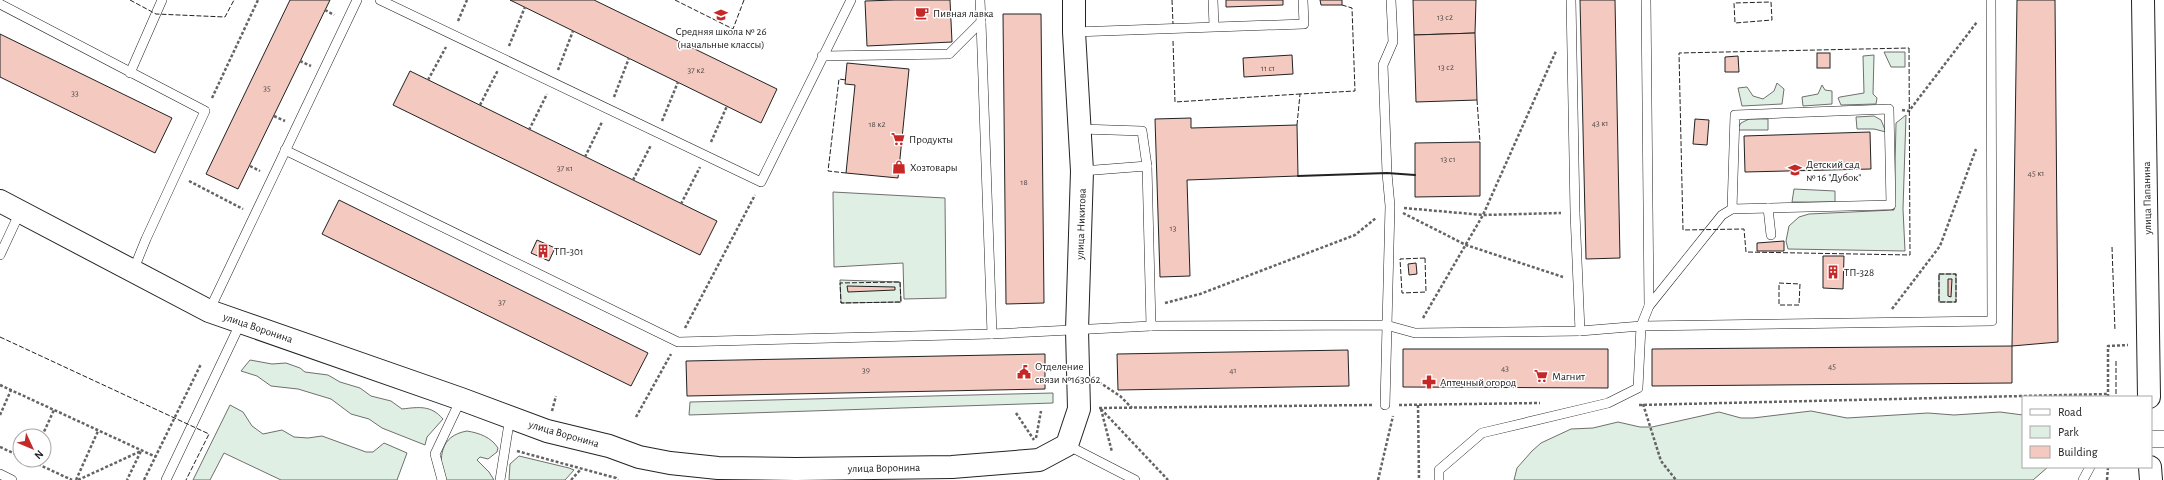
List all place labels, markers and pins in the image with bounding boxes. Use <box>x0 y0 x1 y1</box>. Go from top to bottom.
cafe icon: Пивная лавка <box>914 5 930 21</box>
school or university icon: Средняя школа № 26 (начальные классы) <box>713 7 729 23</box>
place label: Пивная лавка <box>933 8 994 19</box>
place label: Средняя школа № 26 (начальные классы) <box>675 26 767 50</box>
supermarket icon: Продукты <box>890 131 906 147</box>
place label: Продукты <box>909 134 953 145</box>
shop icon: Хозтовары <box>891 159 907 175</box>
place label: Детский сад № 16 "Дубок" <box>1806 159 1861 183</box>
place label: Хозтовары <box>910 162 957 173</box>
school or university icon: Детский сад № 16 "Дубок" <box>1787 162 1803 178</box>
building icon: ТП-301 <box>535 243 551 259</box>
place label: ТП-301 <box>554 246 584 257</box>
building icon: ТП-328 <box>1825 264 1841 280</box>
place label: ТП-328 <box>1844 267 1874 278</box>
place label: Отделение связи №163062 <box>1035 361 1100 385</box>
public building icon: Отделение связи №163062 <box>1016 364 1032 380</box>
supermarket icon: Магнит <box>1533 368 1549 384</box>
place label: Магнит <box>1552 371 1585 382</box>
pharmacy icon: Аптечный огород <box>1421 374 1437 390</box>
place label: Аптечный огород <box>1440 377 1517 388</box>

